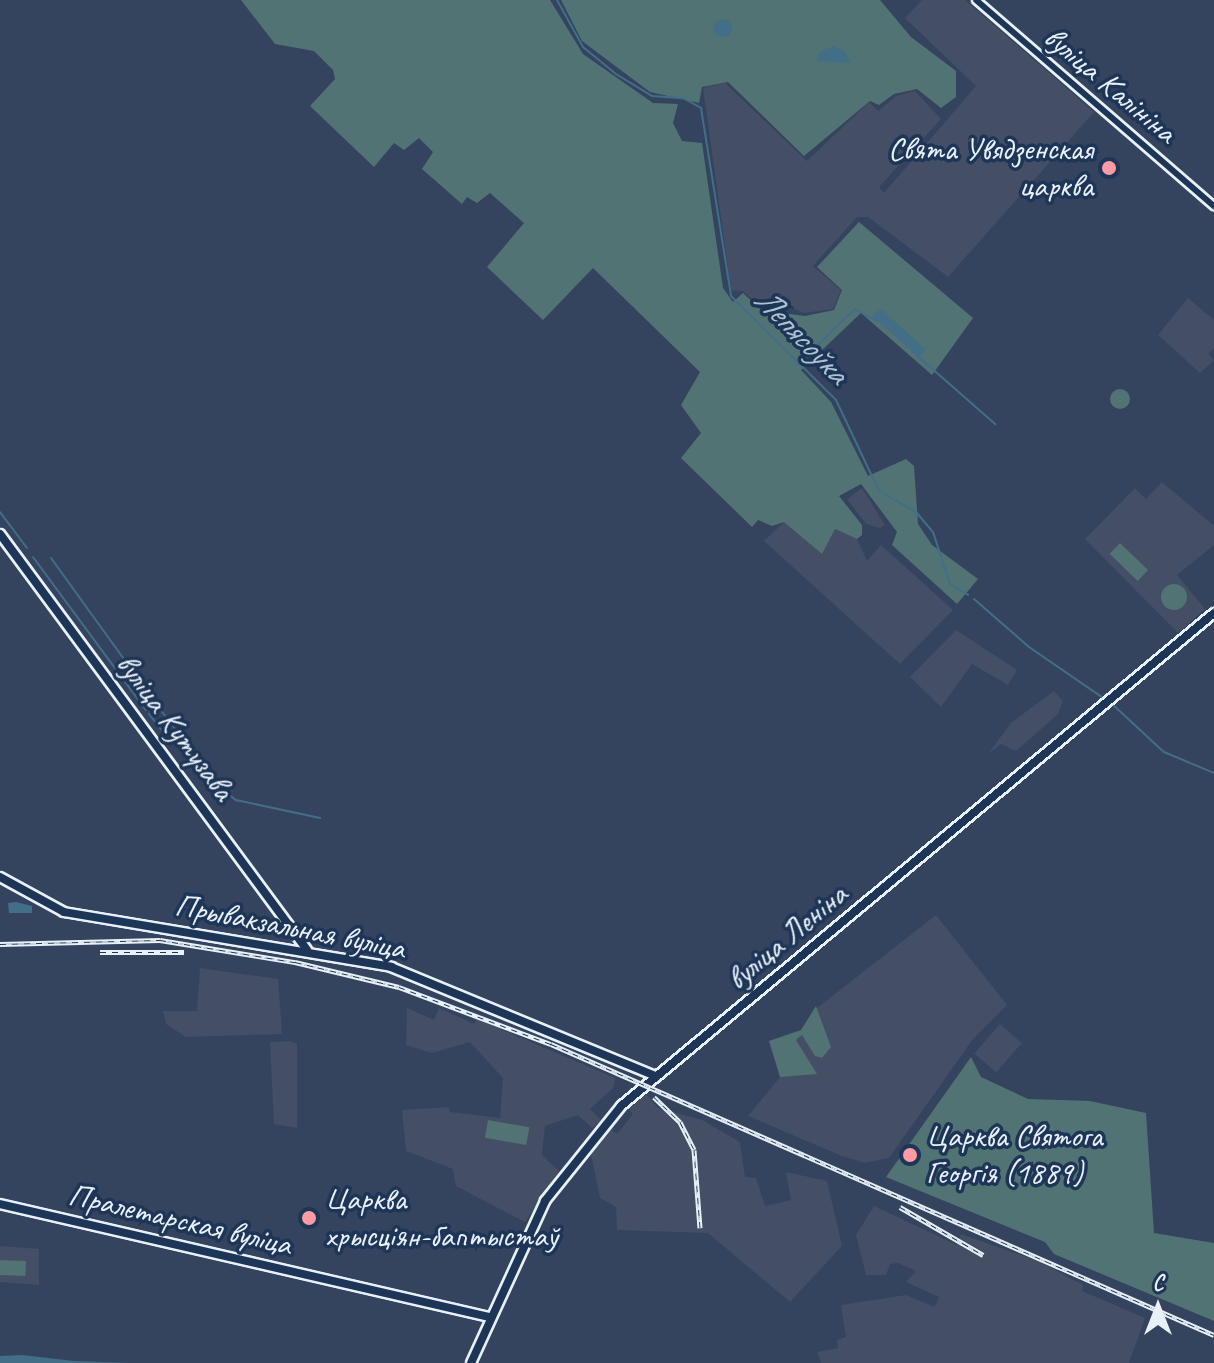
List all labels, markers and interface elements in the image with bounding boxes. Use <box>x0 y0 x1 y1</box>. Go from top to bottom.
street label: вуліца Калініна <box>1035 18 1185 152</box>
place label: Свята Увядзенская царква <box>889 131 1093 206</box>
marker: Свята Увядзенская царква <box>1100 159 1118 177</box>
water label: Лепясоўка <box>746 278 858 392</box>
street label: вуліца Кутузава <box>108 647 242 807</box>
street label: вуліца Леніна <box>719 875 855 999</box>
street label: Прывакзальная вуліца <box>172 886 408 968</box>
place label: Царква Святога Георгія (1889) <box>926 1118 1103 1193</box>
marker: Царква Святога Георгія (1889) <box>901 1146 919 1164</box>
street label: Пралетарская вуліца <box>65 1176 295 1264</box>
place label: Царква хрысціян-баптыстаў <box>325 1181 558 1256</box>
marker: Царква хрысціян-баптыстаў <box>300 1209 318 1227</box>
north arrow <box>1118 1267 1198 1347</box>
text: С <box>1153 1269 1163 1297</box>

